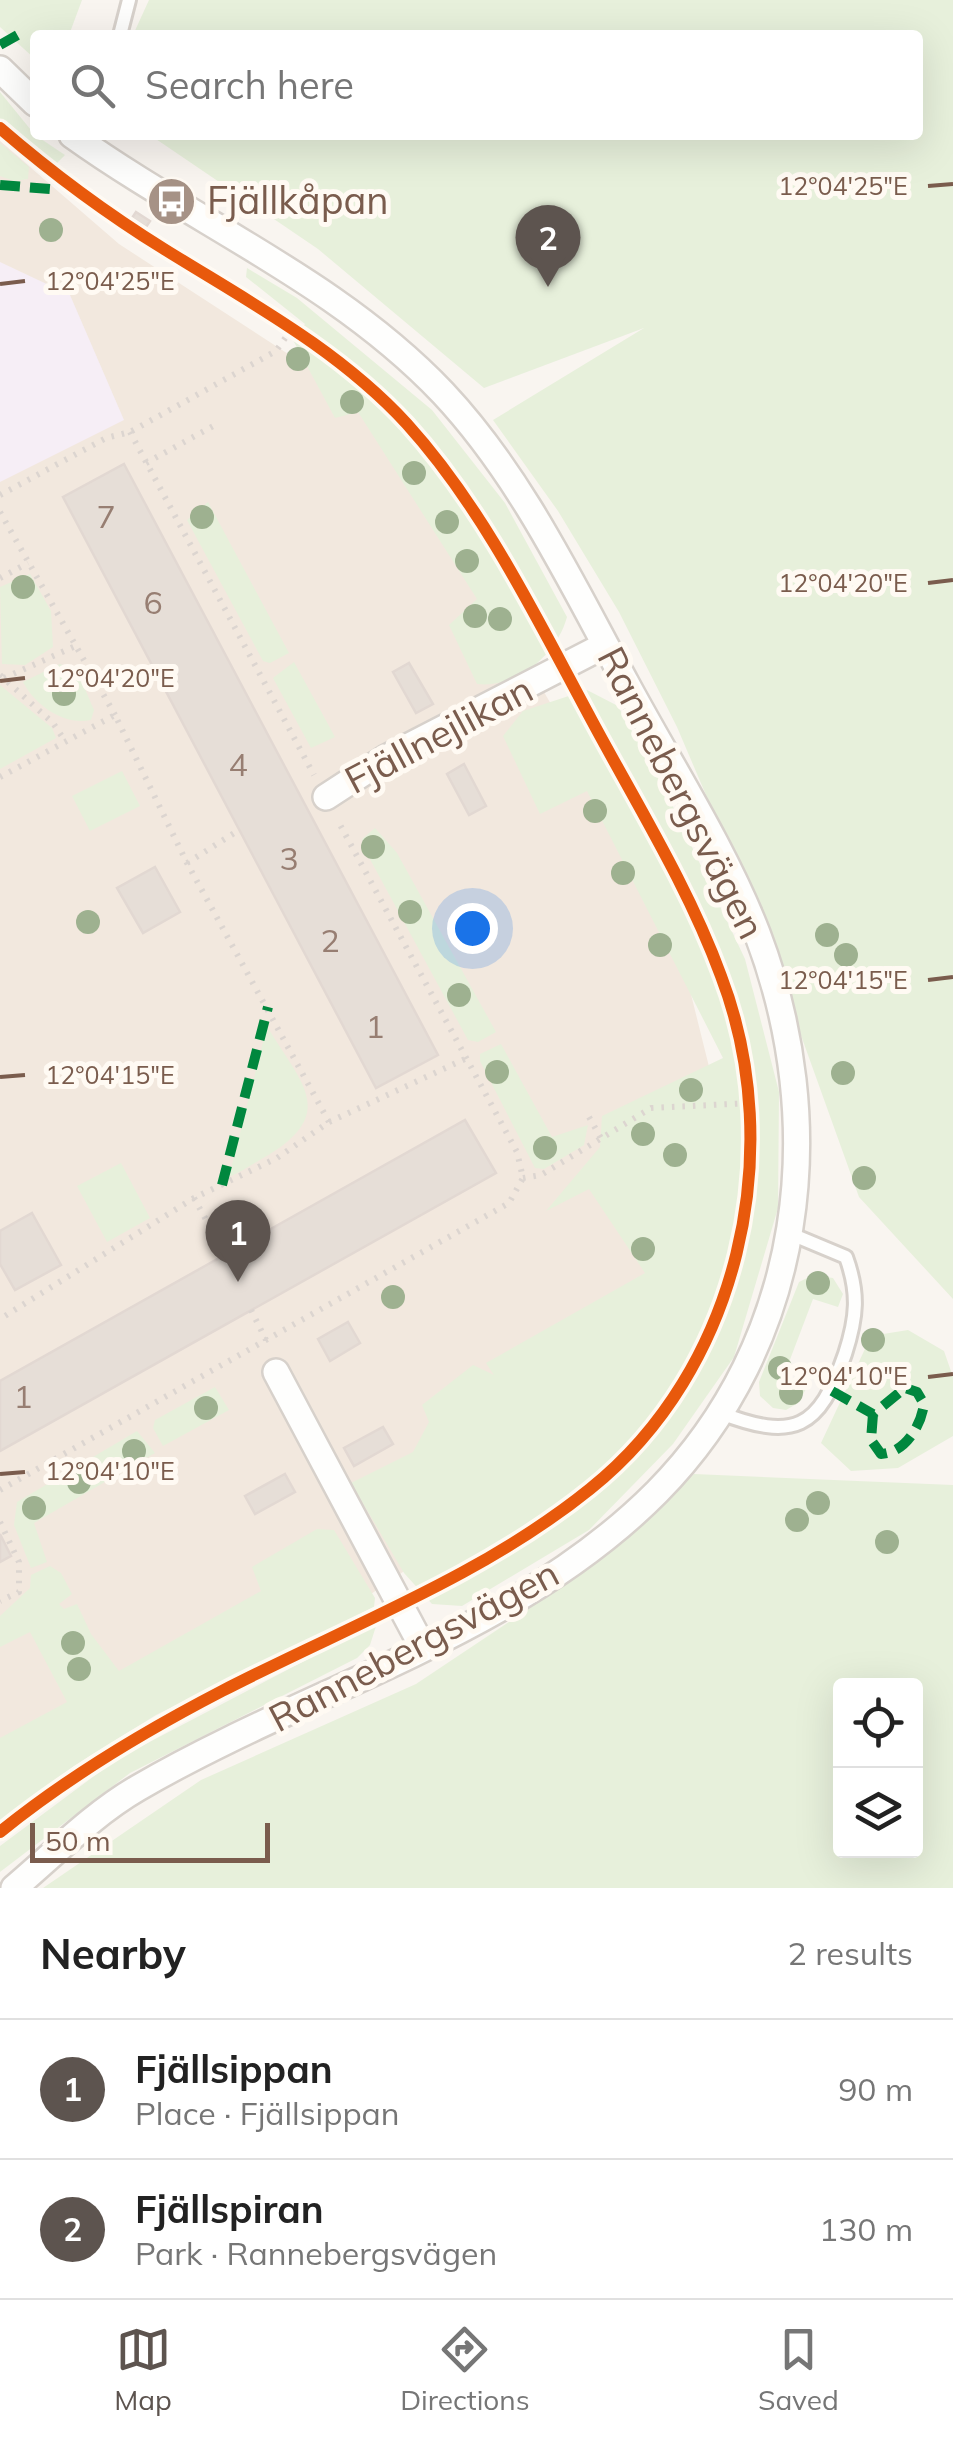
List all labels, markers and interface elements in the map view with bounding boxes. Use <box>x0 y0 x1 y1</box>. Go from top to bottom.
search box <box>30 30 923 140</box>
icon: search <box>65 58 120 113</box>
text: Search here <box>145 61 354 109</box>
text: 12°04'25"E <box>778 170 908 201</box>
bus stop icon: Fjällkåpan <box>146 175 198 227</box>
place label: Fjällkåpan <box>207 176 389 224</box>
pin: 2 <box>516 204 580 287</box>
text: 12°04'25"E <box>45 265 175 296</box>
house number: 7 <box>96 496 116 536</box>
text: 12°04'20"E <box>778 567 908 598</box>
house number: 6 <box>143 582 163 622</box>
street label: Rannebergsvägen <box>588 638 776 947</box>
text: 12°04'20"E <box>45 662 175 693</box>
street label: Fjällnejlikan <box>336 665 541 804</box>
house number: 4 <box>228 744 248 784</box>
house number: 3 <box>279 838 299 878</box>
your location <box>447 903 498 954</box>
house number: 2 <box>320 920 340 960</box>
text: 12°04'15"E <box>778 964 908 995</box>
house number: 1 <box>365 1006 385 1046</box>
text: 12°04'15"E <box>45 1059 175 1090</box>
pin: 1 <box>206 1200 270 1282</box>
text: 12°04'10"E <box>778 1360 908 1391</box>
house number: 1 <box>13 1376 33 1416</box>
text: 12°04'10"E <box>45 1455 175 1486</box>
street label: Rannebergsvägen <box>260 1548 567 1742</box>
map controls <box>833 1678 923 1858</box>
button: locate <box>833 1678 923 1768</box>
button: layers <box>833 1768 923 1858</box>
scale bar <box>30 1818 270 1862</box>
text: 50 m <box>45 1823 111 1858</box>
text: Nearby <box>40 1927 186 1980</box>
text: 2 results <box>788 1933 913 1973</box>
text: Fjällsippan <box>135 2045 333 2093</box>
text: 1 <box>63 2069 82 2109</box>
text: 90 m <box>838 2069 913 2109</box>
text: Place · Fjällsippan <box>135 2093 400 2133</box>
text: Fjällspiran <box>135 2185 324 2233</box>
text: 2 <box>63 2209 82 2249</box>
text: 130 m <box>819 2209 913 2249</box>
text: Park · Rannebergsvägen <box>135 2233 497 2273</box>
tab: Map <box>114 2322 172 2417</box>
tab: Directions <box>400 2322 530 2417</box>
tab: Saved <box>758 2322 839 2417</box>

